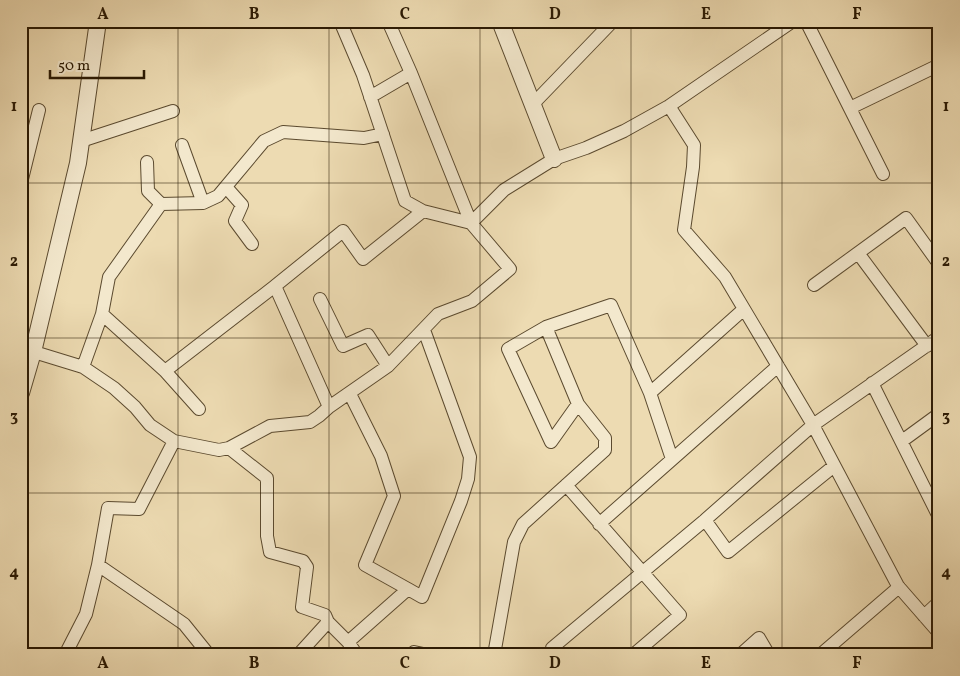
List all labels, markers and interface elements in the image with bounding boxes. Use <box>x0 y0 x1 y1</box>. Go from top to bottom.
text: A <box>97 4 109 26</box>
text: B <box>249 4 260 26</box>
text: C <box>400 4 410 26</box>
text: D <box>549 4 561 26</box>
text: E <box>701 4 711 26</box>
text: F <box>852 4 862 26</box>
scale bar <box>50 48 144 80</box>
text: 50 m <box>58 56 90 77</box>
text: 1 <box>11 96 17 118</box>
text: 1 <box>943 96 949 118</box>
text: 2 <box>10 251 18 273</box>
text: 2 <box>942 251 950 273</box>
text: 3 <box>10 406 18 428</box>
text: 3 <box>942 406 950 428</box>
text: 4 <box>9 562 19 584</box>
text: 4 <box>941 562 951 584</box>
text: A <box>97 653 109 675</box>
text: B <box>249 653 260 675</box>
text: C <box>400 653 410 675</box>
text: D <box>549 653 561 675</box>
text: E <box>701 653 711 675</box>
text: F <box>852 653 862 675</box>

